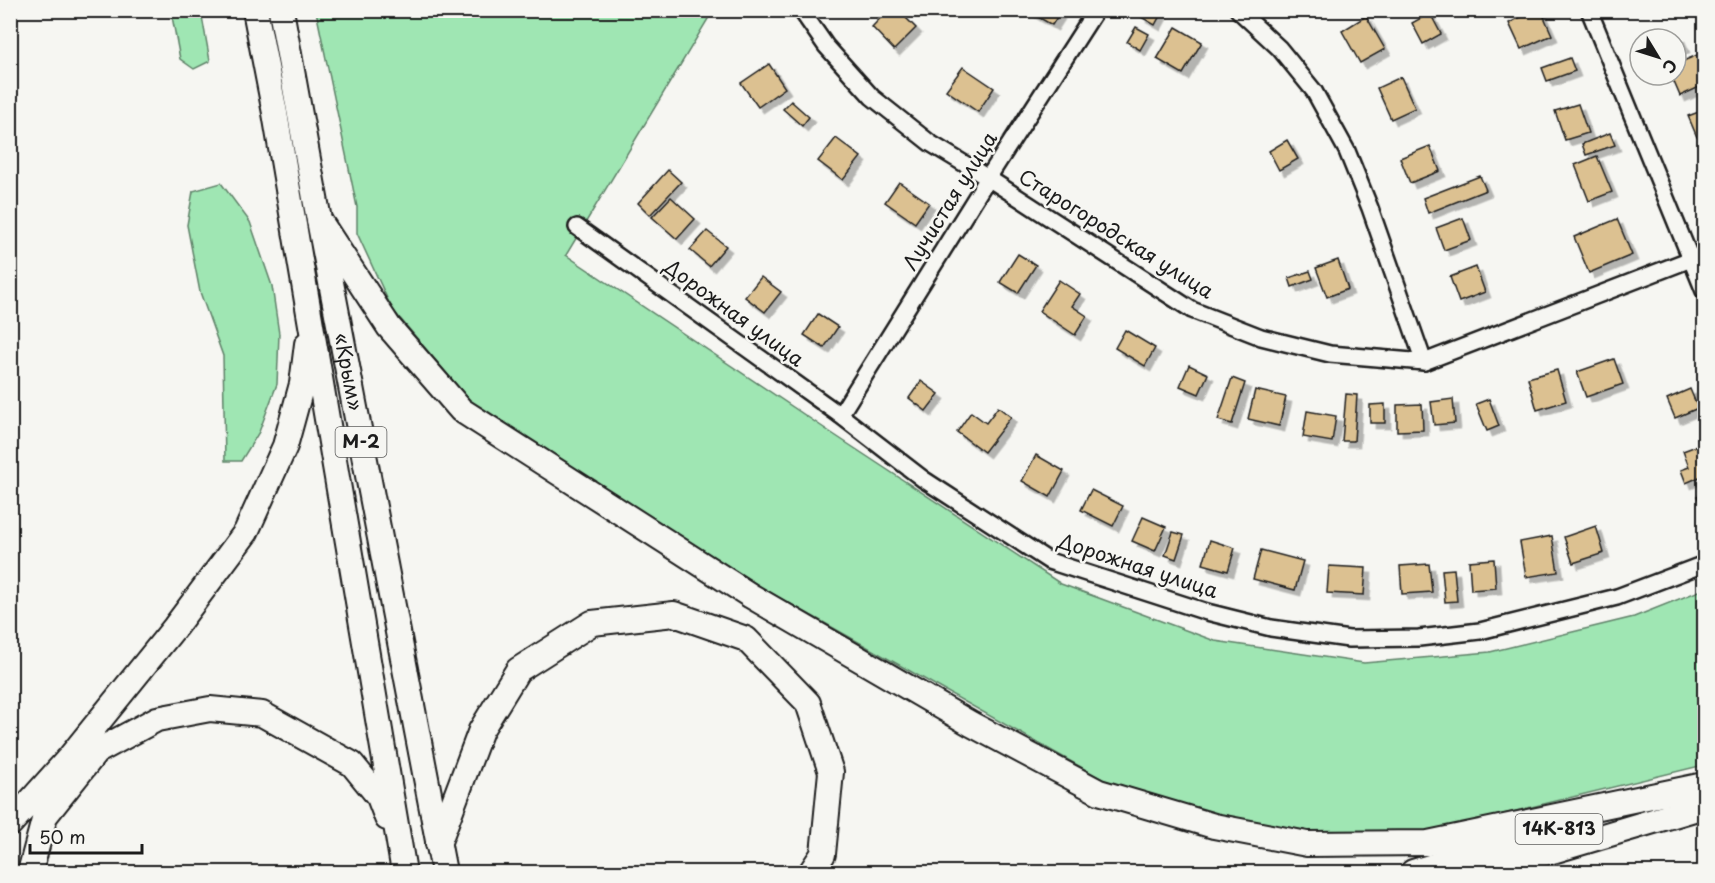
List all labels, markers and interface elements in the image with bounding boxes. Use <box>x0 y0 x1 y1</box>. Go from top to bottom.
north arrow <box>1628 27 1688 87</box>
text: С <box>1657 55 1684 79</box>
street label: Лучистая улица <box>894 125 1004 276</box>
street label: Старогородская улица <box>1013 161 1220 306</box>
street label: Дорожная улица <box>658 251 811 373</box>
street label: «Крым» <box>327 330 371 413</box>
road number: М-2 <box>336 427 386 457</box>
street label: Дорожная улица <box>1054 525 1222 605</box>
road number: 14К-813 <box>1516 814 1602 844</box>
scale bar <box>30 817 142 855</box>
text: 50 m <box>39 823 86 850</box>

